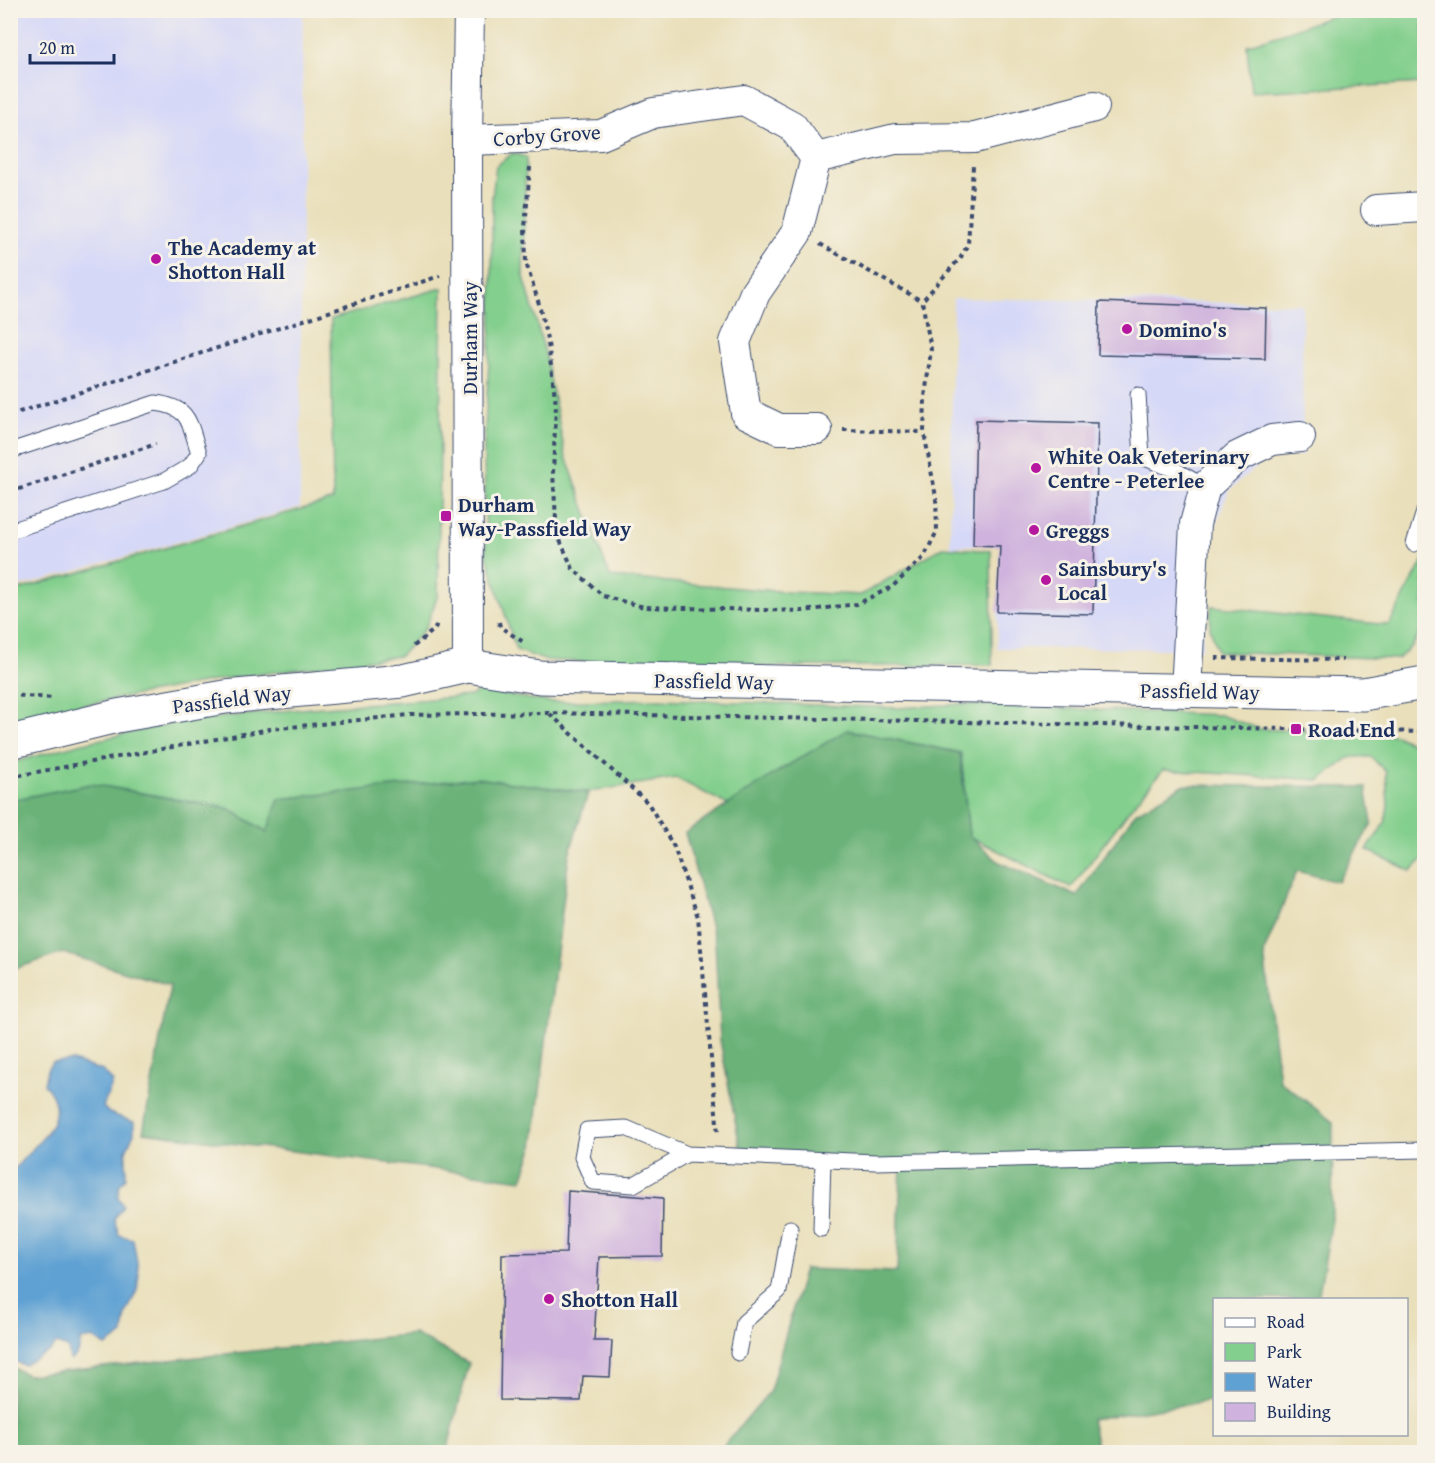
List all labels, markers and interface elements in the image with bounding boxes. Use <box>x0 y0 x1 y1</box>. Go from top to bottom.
scale bar <box>30 27 114 65</box>
text: 20 m <box>39 34 75 61</box>
street label: Corby Grove <box>492 116 602 154</box>
place label: The Academy at Shotton Hall <box>168 232 316 287</box>
marker: The Academy at Shotton Hall <box>149 252 163 266</box>
street label: Durham Way <box>454 281 485 395</box>
place label: Domino's <box>1139 314 1227 345</box>
marker: Domino's <box>1120 322 1134 336</box>
place label: White Oak Veterinary Centre - Peterlee <box>1048 441 1250 496</box>
marker: White Oak Veterinary Centre - Peterlee <box>1029 461 1043 475</box>
place label: Durham Way-Passfield Way <box>458 489 631 544</box>
marker: Durham Way-Passfield Way <box>439 509 453 523</box>
place label: Greggs <box>1046 515 1110 546</box>
marker: Greggs <box>1027 523 1041 537</box>
place label: Sainsbury's Local <box>1058 553 1167 608</box>
marker: Sainsbury's Local <box>1039 573 1053 587</box>
street label: Passfield Way <box>654 664 775 698</box>
street label: Passfield Way <box>1140 674 1261 708</box>
street label: Passfield Way <box>171 676 294 722</box>
place label: Road End <box>1308 714 1395 745</box>
marker: Road End <box>1289 722 1303 736</box>
place label: Shotton Hall <box>561 1284 679 1315</box>
marker: Shotton Hall <box>542 1292 556 1306</box>
legend <box>1213 1298 1408 1436</box>
text: Road <box>1267 1308 1305 1335</box>
text: Park <box>1267 1338 1303 1365</box>
text: Water <box>1267 1368 1313 1395</box>
text: Building <box>1267 1398 1331 1425</box>

